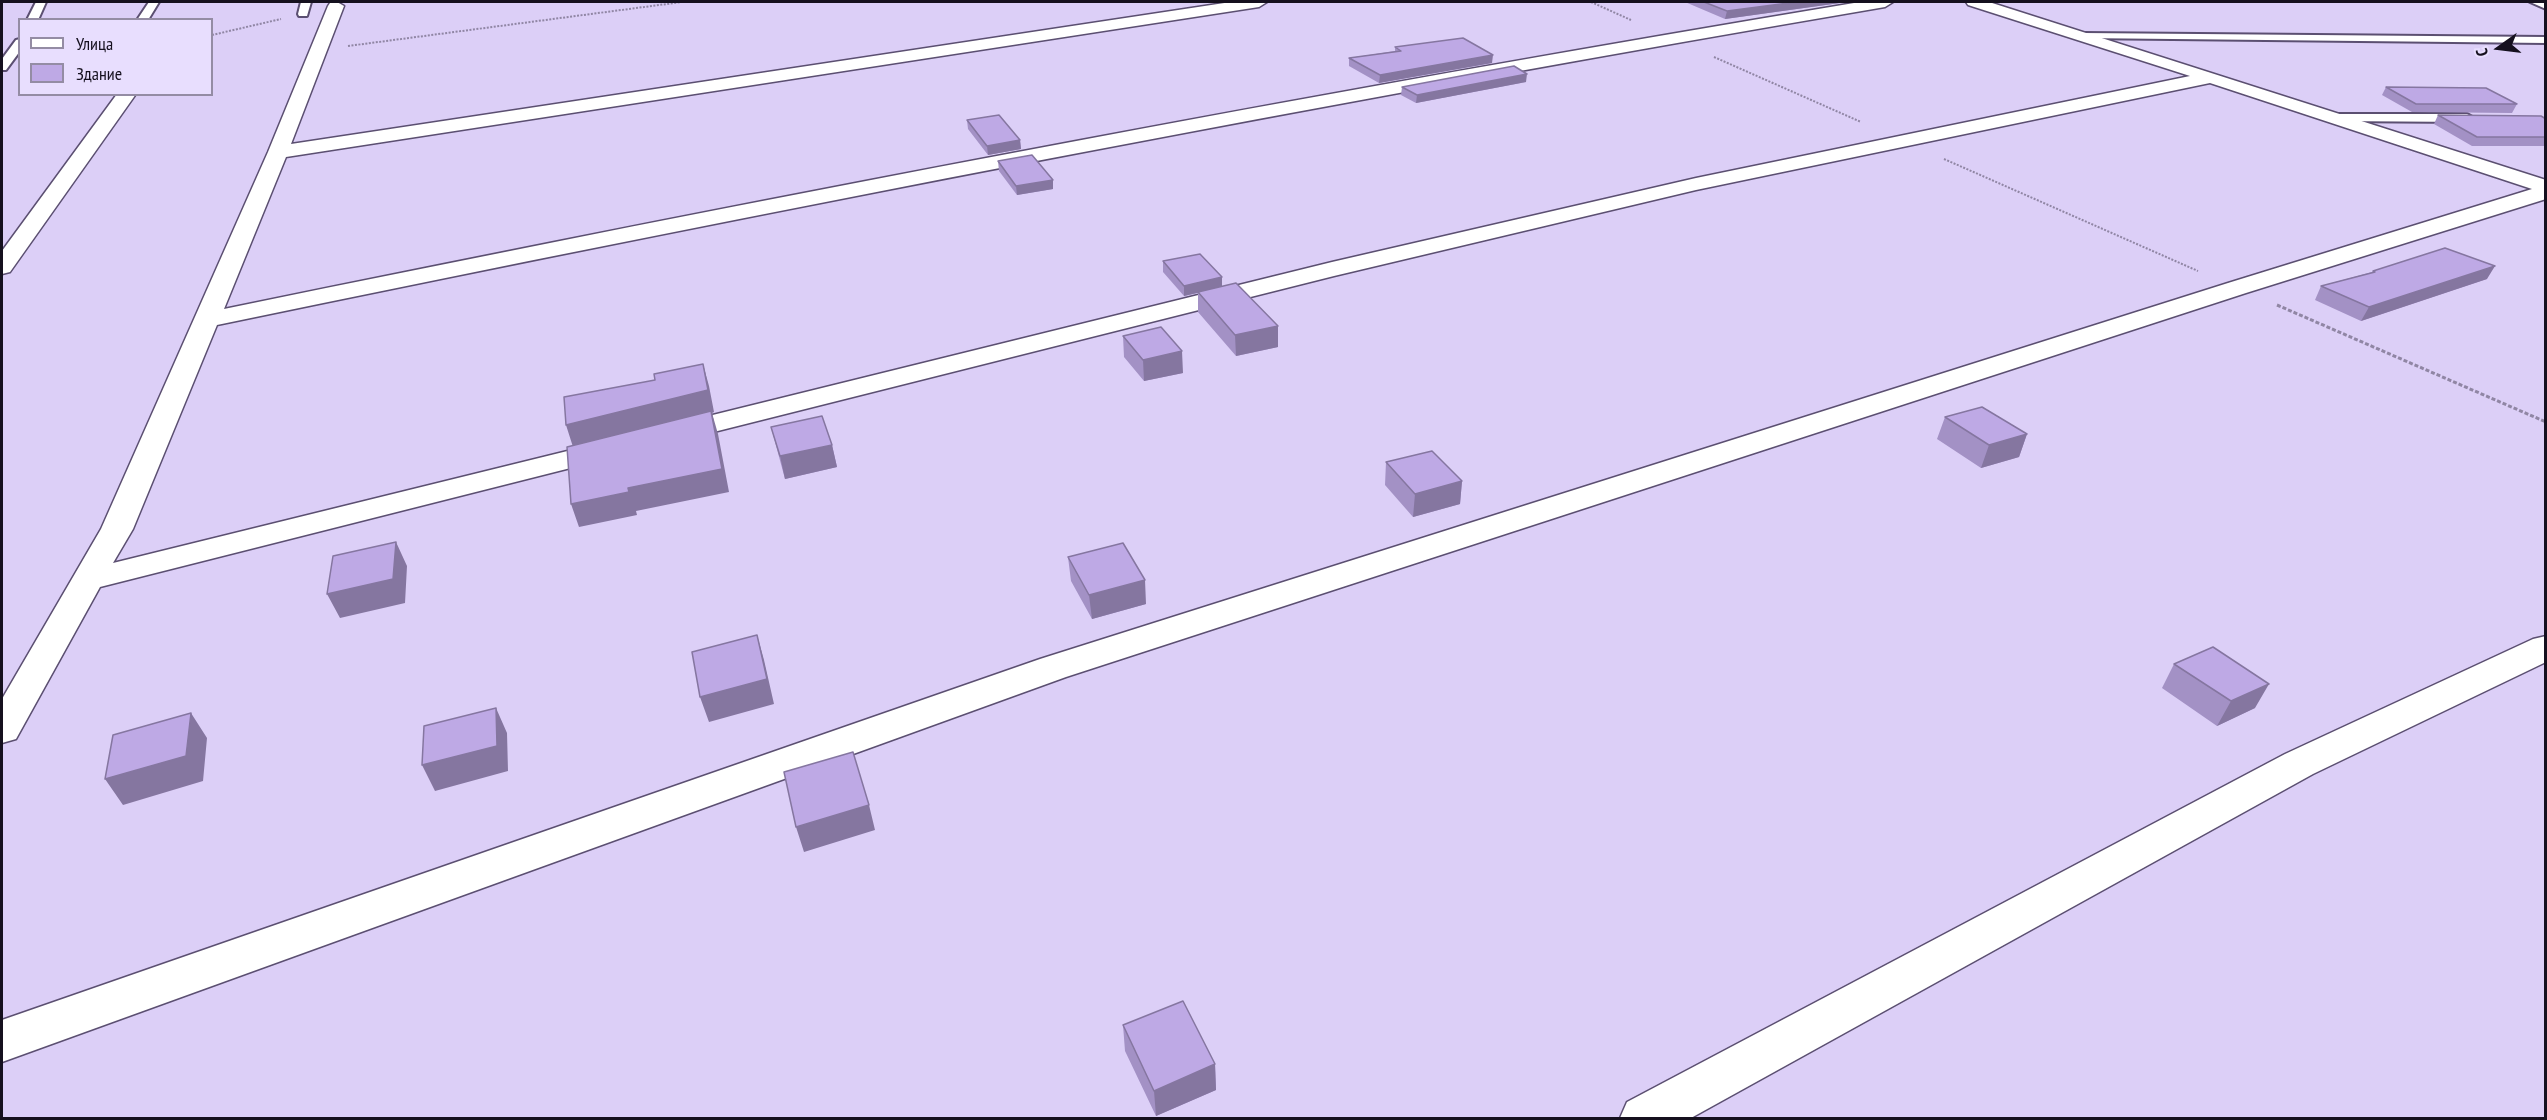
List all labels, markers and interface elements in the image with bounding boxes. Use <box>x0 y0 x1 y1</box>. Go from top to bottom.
legend <box>18 18 213 96</box>
north arrow <box>2469 18 2529 78</box>
text: Улица <box>76 32 113 55</box>
text: С <box>2471 46 2492 58</box>
text: Здание <box>76 62 122 85</box>

